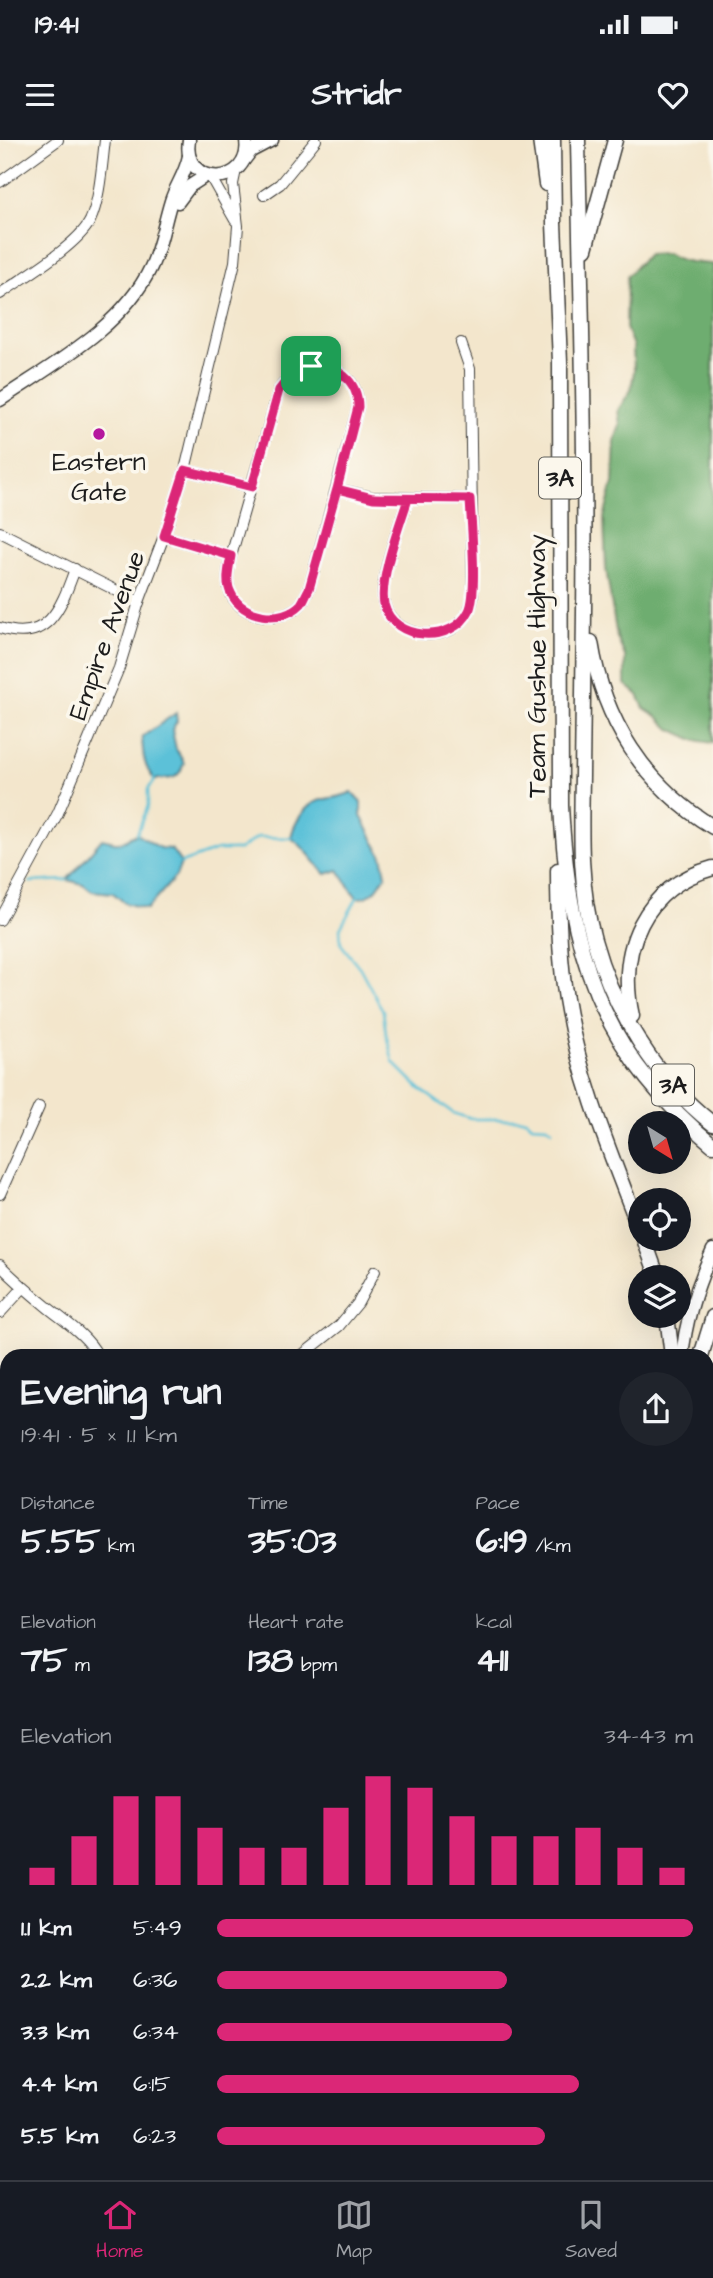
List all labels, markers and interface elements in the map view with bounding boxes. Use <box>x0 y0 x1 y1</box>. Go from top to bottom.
text: 19:41 <box>35 7 79 43</box>
text: Stridr <box>311 72 402 117</box>
icon: menu <box>21 76 59 114</box>
icon: heart <box>654 76 692 114</box>
pin <box>281 336 341 396</box>
icon: arrive <box>292 347 330 385</box>
marker: Eastern Gate <box>91 426 107 442</box>
place label: Eastern Gate <box>52 444 146 510</box>
road number: 3A <box>539 458 581 498</box>
street label: Team Gushue Highway <box>519 534 557 798</box>
street label: Empire Avenue <box>60 546 154 725</box>
road number: 3A <box>652 1065 694 1105</box>
north arrow <box>628 1111 691 1174</box>
map controls <box>628 1111 691 1328</box>
button: locate <box>628 1188 691 1251</box>
button: layers <box>628 1265 691 1328</box>
text: Evening run <box>21 1367 222 1419</box>
button: share <box>619 1372 693 1446</box>
text: 19:41 · 5 × 1.1 km <box>21 1419 177 1451</box>
text: Distance <box>21 1490 95 1517</box>
text: Time <box>248 1490 288 1517</box>
text: Pace <box>476 1490 520 1517</box>
text: 5.55 <box>21 1517 100 1566</box>
text: 35:03 <box>248 1517 337 1566</box>
text: 6:19 <box>476 1517 528 1566</box>
text: km <box>100 1533 134 1560</box>
text: /km <box>528 1533 571 1560</box>
text: Elevation <box>21 1609 96 1636</box>
text: Heart rate <box>248 1609 344 1636</box>
text: kcal <box>476 1609 512 1636</box>
text: 75 <box>21 1636 67 1685</box>
text: 138 <box>248 1636 293 1685</box>
text: 411 <box>476 1636 508 1685</box>
text: m <box>67 1652 90 1679</box>
text: bpm <box>293 1652 337 1679</box>
text: Elevation <box>21 1720 112 1752</box>
text: 34–43 m <box>604 1720 693 1752</box>
text: 1.1 km <box>21 1912 71 1944</box>
text: 5:49 <box>133 1912 182 1944</box>
text: 2.2 km <box>21 1964 92 1996</box>
text: 6:36 <box>133 1964 177 1996</box>
text: 3.3 km <box>21 2016 89 2048</box>
text: 6:34 <box>133 2016 179 2048</box>
text: 4.4 km <box>21 2068 97 2100</box>
text: 6:15 <box>133 2068 171 2100</box>
text: 5.5 km <box>21 2120 98 2152</box>
text: 6:23 <box>133 2120 176 2152</box>
tab: Home <box>96 2196 143 2265</box>
tab: Map <box>335 2196 373 2265</box>
tab: Saved <box>565 2196 617 2265</box>

